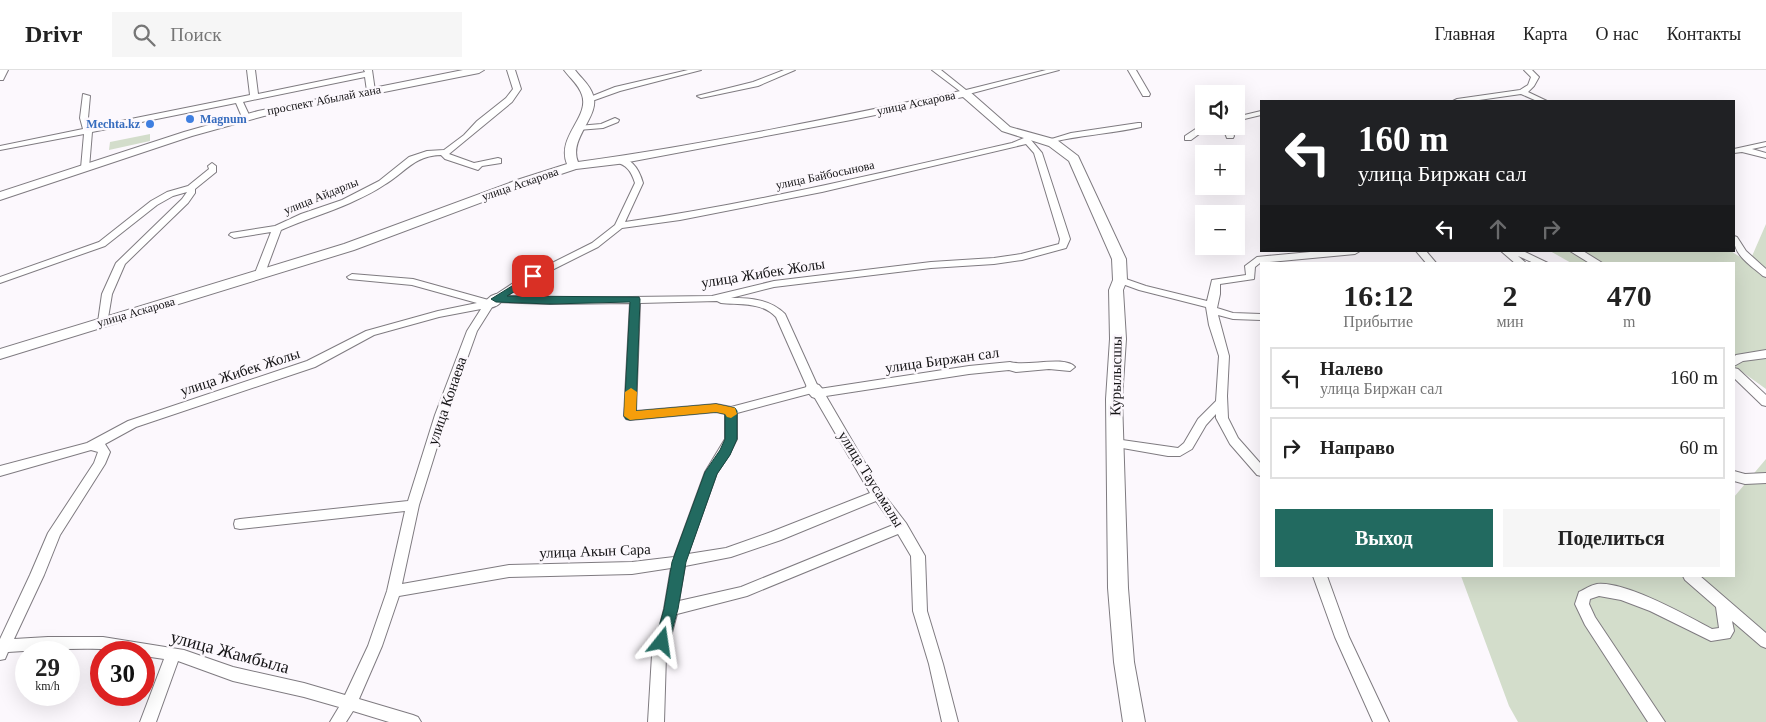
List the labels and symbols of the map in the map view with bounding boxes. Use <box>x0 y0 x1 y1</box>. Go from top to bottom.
street label: проспект Абылай хана <box>266 82 383 118</box>
street label: улица Аскарова <box>875 88 957 118</box>
place label: Magnum <box>200 112 247 126</box>
marker: Magnum <box>184 113 196 125</box>
place label: Mechta.kz <box>86 117 141 131</box>
marker: Mechta.kz <box>144 118 156 130</box>
street label: улица Байбосынова <box>774 158 876 192</box>
street label: улица Аскарова <box>480 164 561 204</box>
street label: улица Айдарлы <box>282 175 360 217</box>
pin <box>512 255 554 297</box>
street label: улица Жибек Жолы <box>700 255 826 291</box>
street label: улица Аскарова <box>96 294 177 330</box>
street label: Курылысшы <box>1107 336 1125 416</box>
street label: улица Биржан сал <box>884 344 1000 376</box>
street label: улица Жибек Жолы <box>178 345 302 399</box>
street label: улица Конаева <box>424 354 470 447</box>
street label: улица Таусамалы <box>835 428 907 530</box>
street label: улица Акын Сара <box>539 541 651 561</box>
position arrow <box>635 615 687 667</box>
street label: улица Жамбыла <box>168 627 292 677</box>
speed limit sign: 30 <box>90 641 155 706</box>

